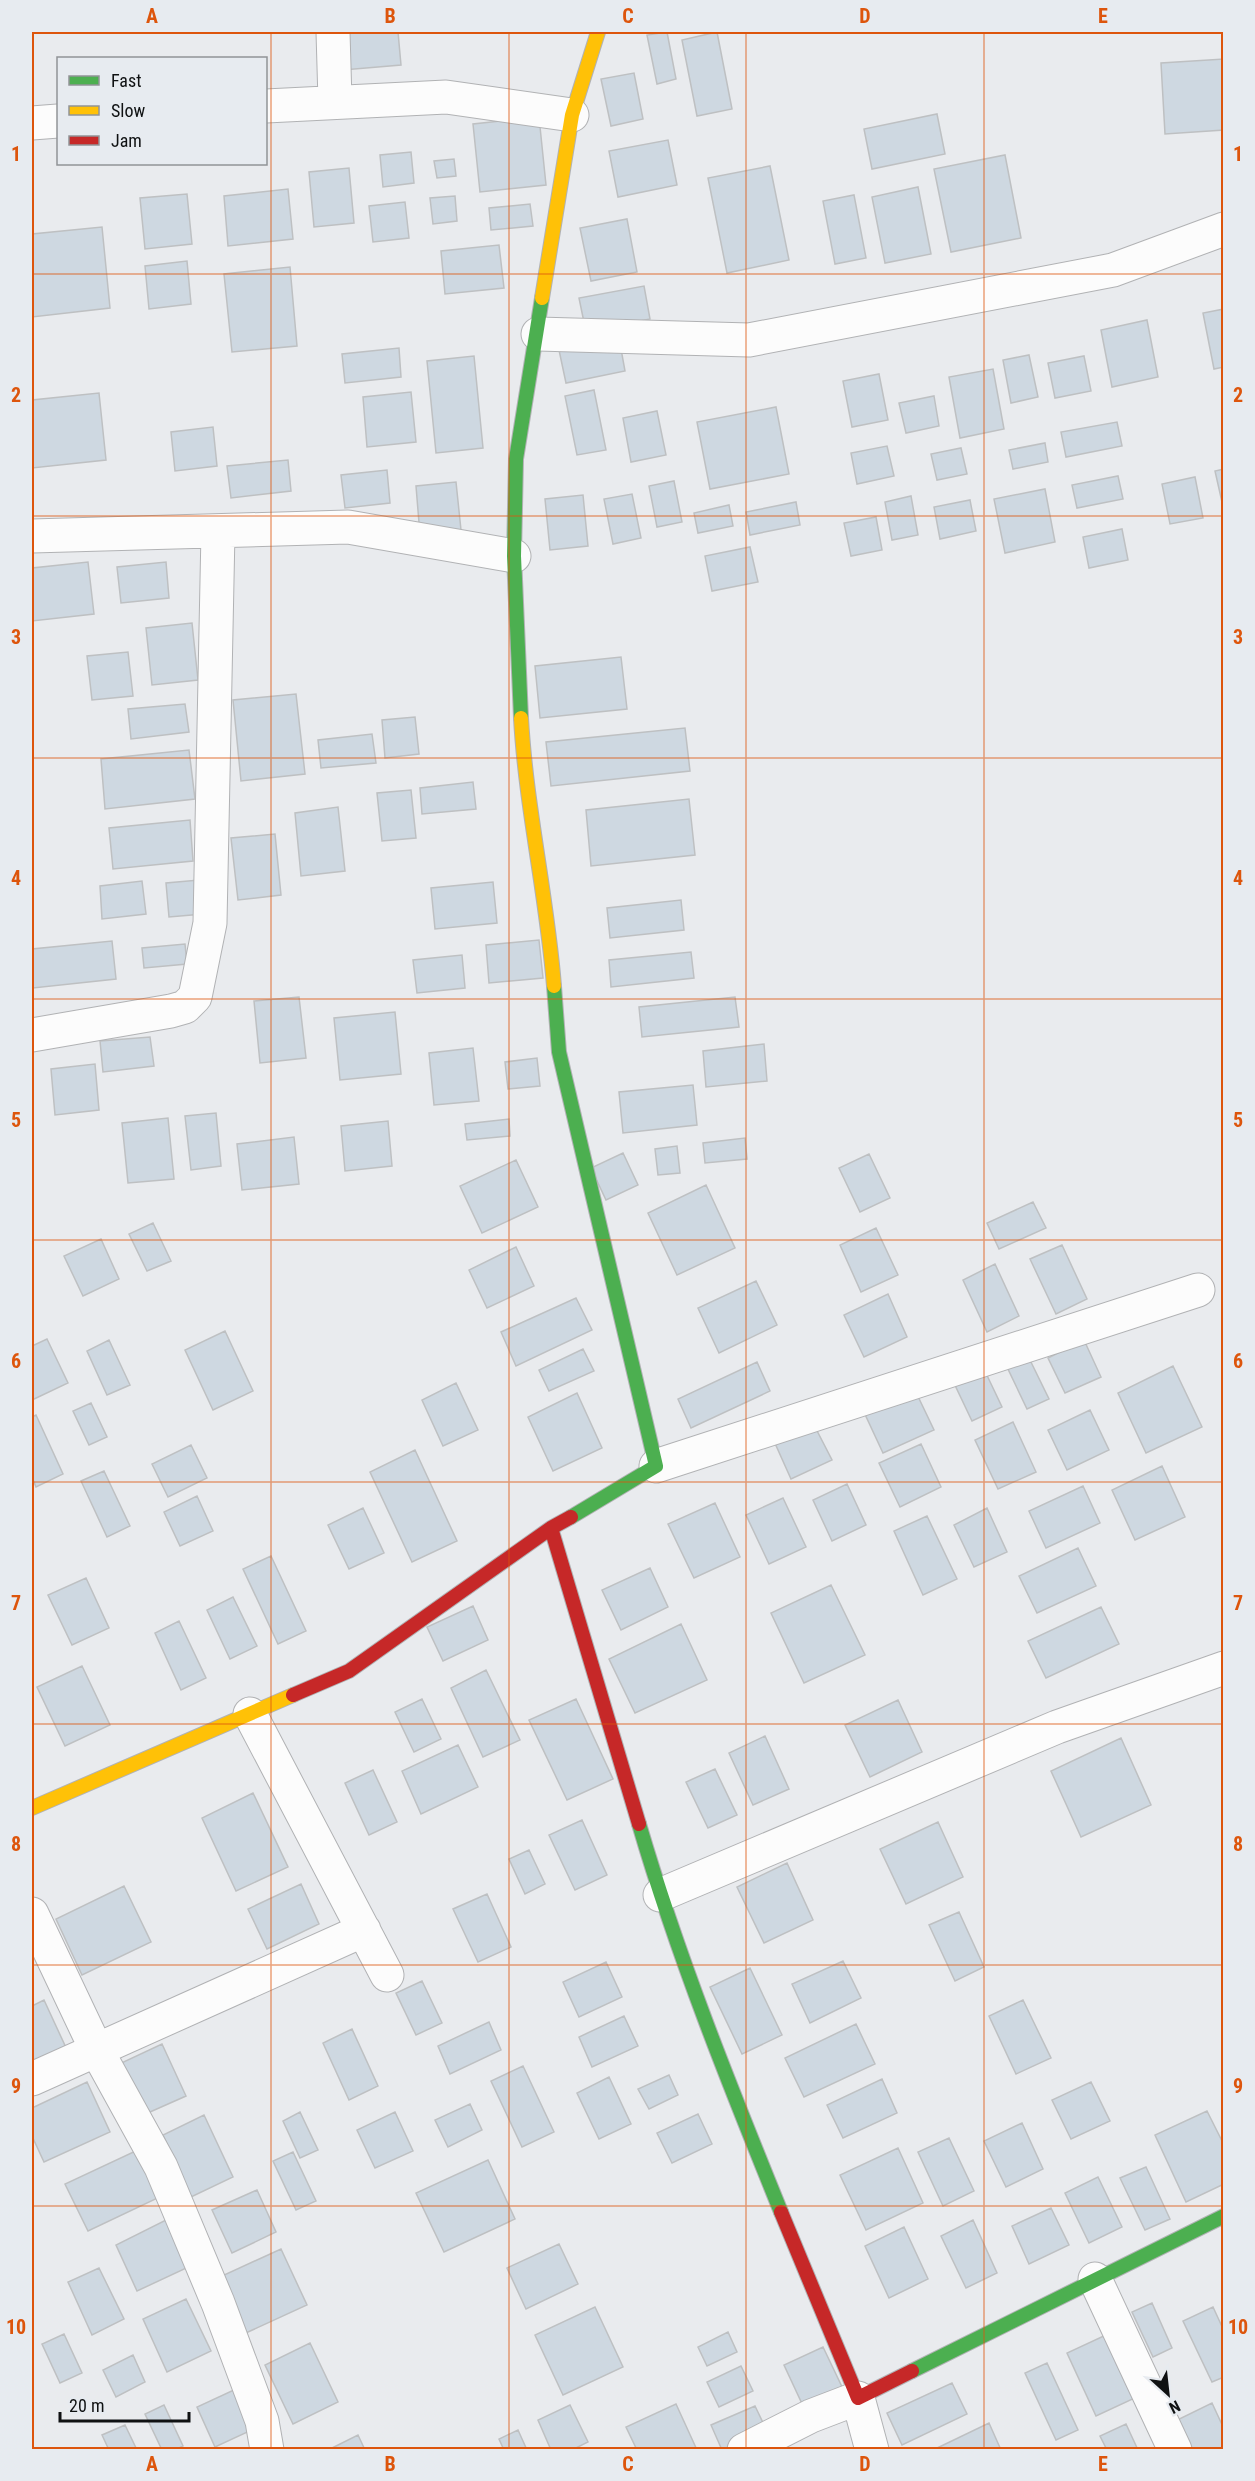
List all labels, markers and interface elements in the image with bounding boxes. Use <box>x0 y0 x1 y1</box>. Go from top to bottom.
text: A <box>146 4 158 28</box>
text: B <box>384 4 396 28</box>
text: C <box>622 4 634 28</box>
text: D <box>859 4 871 28</box>
text: E <box>1098 4 1108 28</box>
legend <box>57 57 267 165</box>
text: Fast <box>111 70 142 91</box>
text: Slow <box>111 100 146 121</box>
text: Jam <box>111 130 142 151</box>
text: 1 <box>11 142 21 166</box>
text: 1 <box>1233 142 1243 166</box>
text: 2 <box>11 383 21 407</box>
text: 2 <box>1233 383 1243 407</box>
text: 3 <box>11 625 21 649</box>
text: 3 <box>1233 625 1243 649</box>
text: 4 <box>11 866 21 890</box>
text: 4 <box>1233 866 1243 890</box>
text: 5 <box>11 1108 21 1132</box>
text: 5 <box>1233 1108 1243 1132</box>
text: 6 <box>11 1349 21 1373</box>
text: 6 <box>1233 1349 1243 1373</box>
text: 7 <box>11 1591 21 1615</box>
text: 7 <box>1233 1591 1243 1615</box>
text: 8 <box>11 1832 21 1856</box>
text: 8 <box>1233 1832 1243 1856</box>
text: 9 <box>11 2074 21 2098</box>
text: 9 <box>1233 2074 1243 2098</box>
text: 10 <box>6 2315 26 2339</box>
text: 10 <box>1228 2315 1248 2339</box>
north arrow <box>1138 2364 1198 2424</box>
scale bar <box>60 2385 189 2423</box>
text: 20 m <box>69 2395 104 2416</box>
text: N <box>1166 2396 1183 2418</box>
text: A <box>146 2452 158 2476</box>
text: B <box>384 2452 396 2476</box>
text: C <box>622 2452 634 2476</box>
text: D <box>859 2452 871 2476</box>
text: E <box>1098 2452 1108 2476</box>

